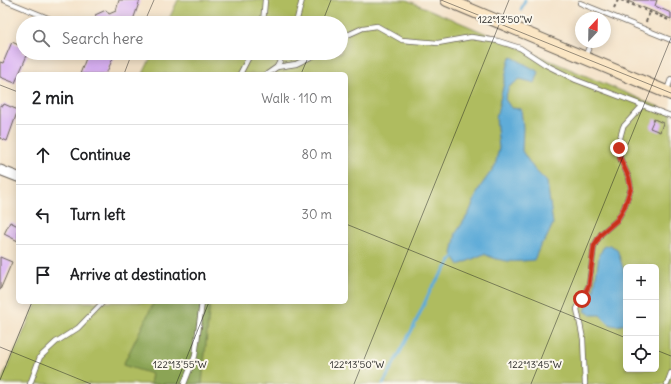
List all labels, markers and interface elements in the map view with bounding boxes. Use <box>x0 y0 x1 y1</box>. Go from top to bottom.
north arrow <box>575 12 611 48</box>
text: 122°13'50"W <box>478 13 532 26</box>
search box <box>16 16 348 60</box>
icon: search <box>30 27 52 49</box>
text: Search here <box>62 29 143 48</box>
text: 2 min <box>32 87 74 109</box>
text: Walk · 110 m <box>261 90 332 107</box>
route end <box>610 139 628 157</box>
icon: ahead <box>32 144 54 166</box>
text: Continue <box>70 145 131 164</box>
text: 80 m <box>301 146 332 163</box>
icon: left <box>32 204 54 226</box>
text: Turn left <box>70 205 125 224</box>
text: 30 m <box>302 206 332 223</box>
icon: arrive <box>32 264 54 286</box>
map controls <box>623 264 659 372</box>
button: + <box>623 264 659 300</box>
text: Arrive at destination <box>70 265 206 284</box>
route start <box>573 290 591 308</box>
button: − <box>623 300 659 336</box>
button: locate <box>623 336 659 372</box>
text: 122°13'55"W <box>153 358 207 371</box>
text: 122°13'50"W <box>330 358 384 371</box>
text: 122°13'45"W <box>508 358 562 371</box>

